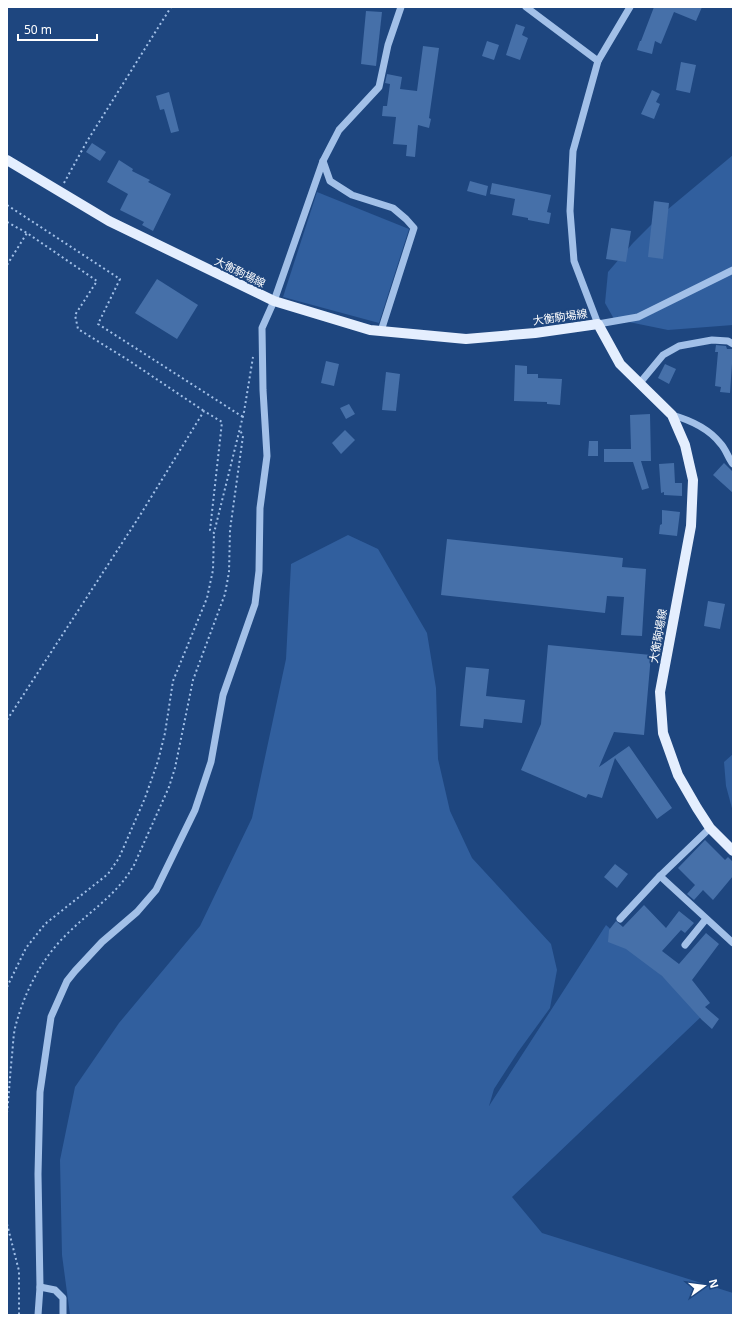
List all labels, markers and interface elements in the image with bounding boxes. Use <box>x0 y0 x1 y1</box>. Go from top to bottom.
scale bar <box>18 16 97 42</box>
text: 50 m <box>24 21 52 38</box>
street label: 大衡駒場線 <box>212 253 268 290</box>
street label: 大衡駒場線 <box>532 305 588 328</box>
street label: 大衡駒場線 <box>645 608 670 664</box>
north arrow <box>684 1266 724 1306</box>
text: N <box>706 1277 723 1290</box>

